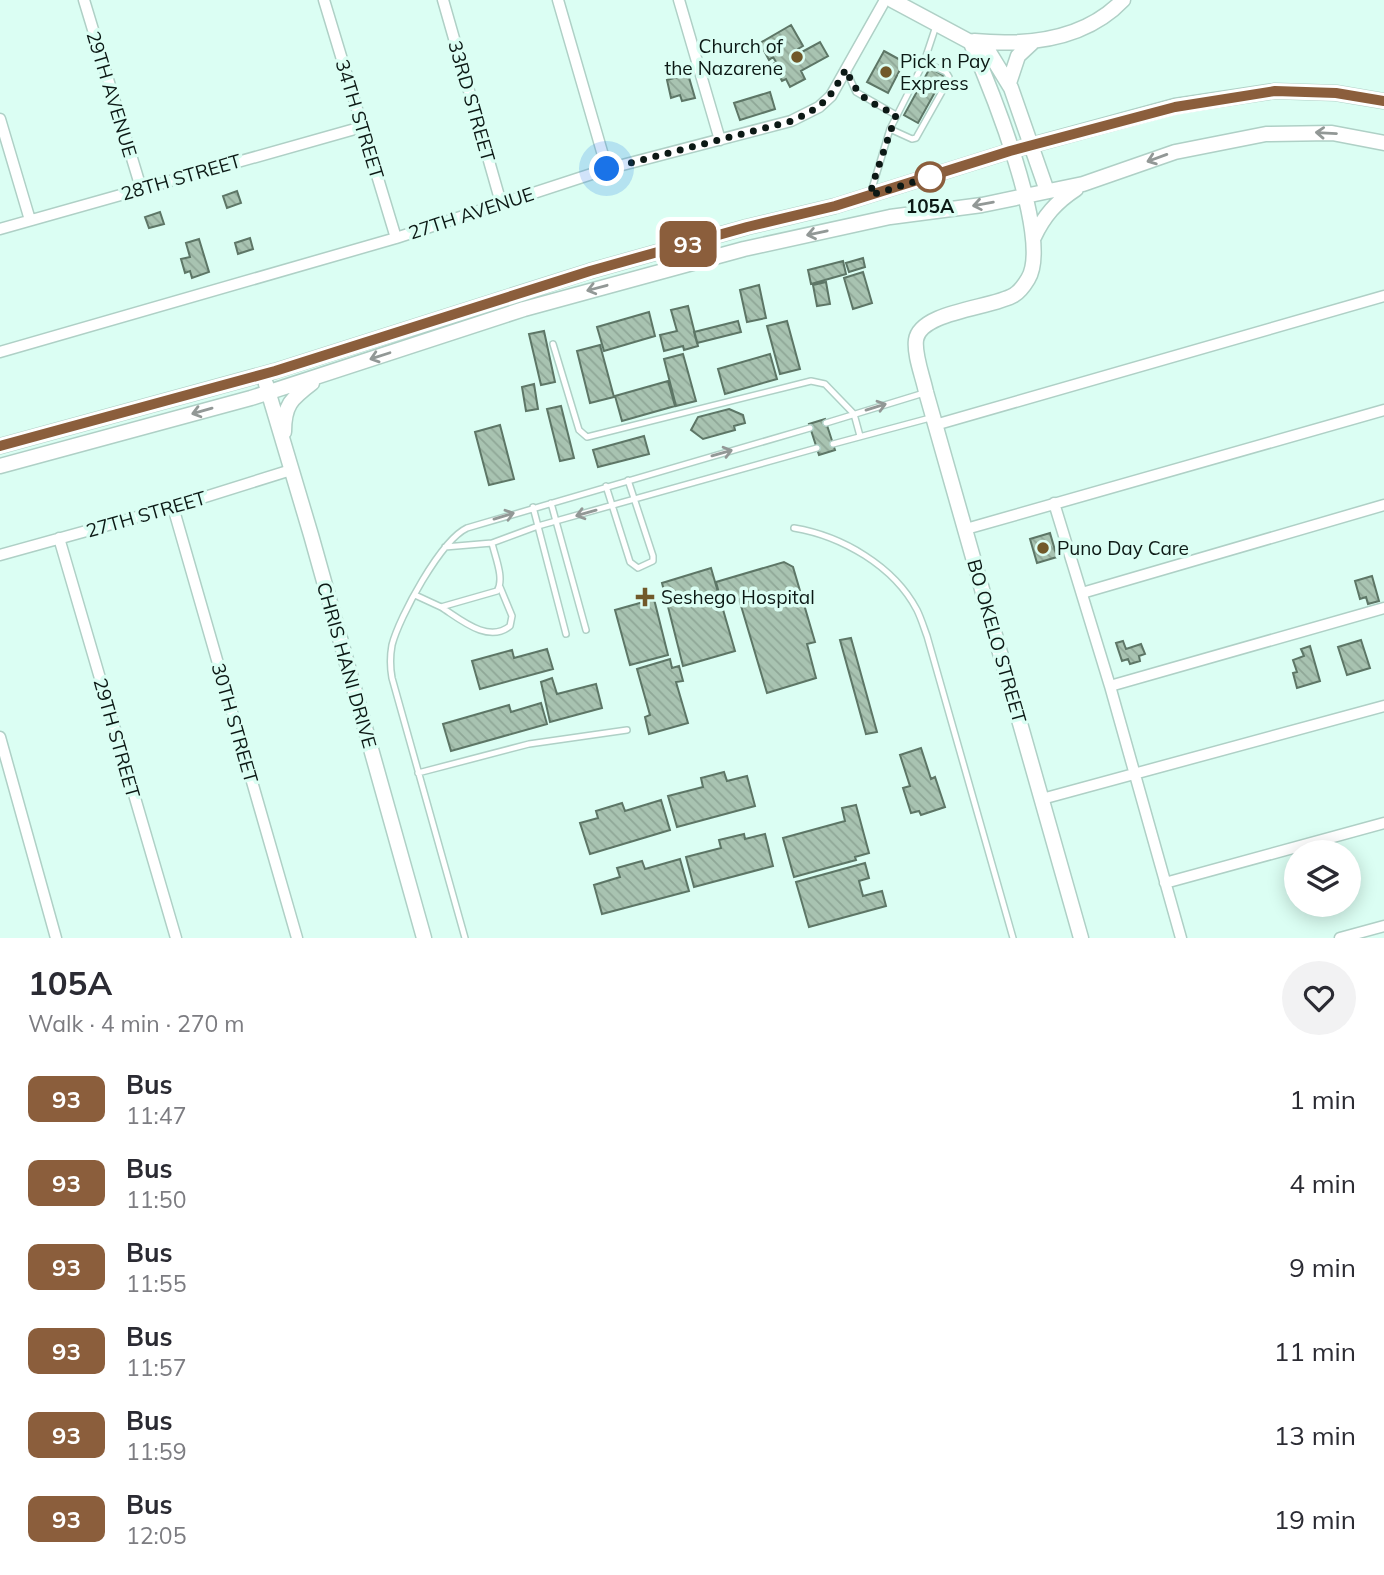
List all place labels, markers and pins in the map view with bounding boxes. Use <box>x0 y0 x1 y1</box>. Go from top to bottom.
place label: Church of the Nazarene <box>665 34 784 80</box>
marker: Church of the Nazarene <box>789 49 805 65</box>
place label: Pick n Pay Express <box>900 49 990 95</box>
marker: Pick n Pay Express <box>878 64 894 80</box>
marker: 105A <box>915 162 945 192</box>
place label: 105A <box>906 194 955 218</box>
place label: Puno Day Care <box>1057 536 1189 560</box>
marker: Puno Day Care <box>1035 540 1051 556</box>
place label: Seshego Hospital <box>661 585 815 609</box>
marker: Seshego Hospital <box>635 587 655 607</box>

